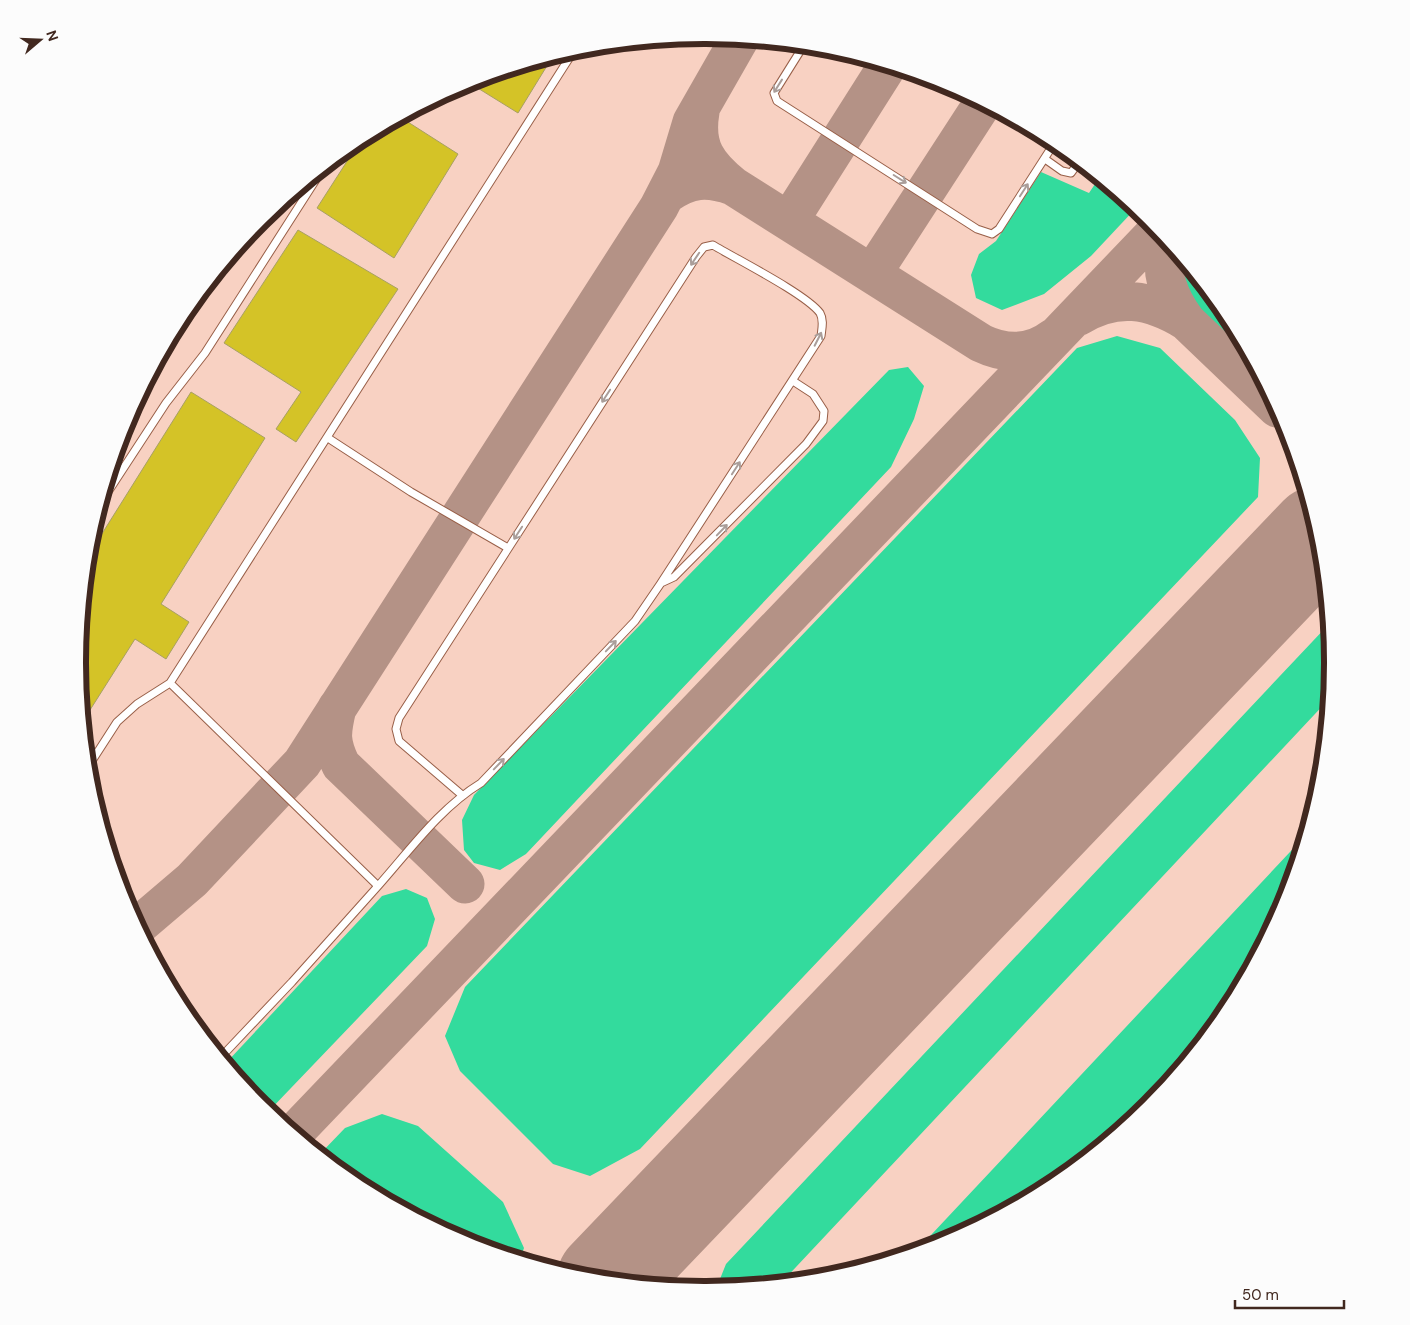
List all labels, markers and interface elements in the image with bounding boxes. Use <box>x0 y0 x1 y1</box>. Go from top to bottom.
north arrow <box>15 15 65 65</box>
text: N <box>42 28 62 44</box>
one-way arrow <box>773 79 784 93</box>
one-way arrow <box>892 175 906 185</box>
one-way arrow <box>1019 183 1030 197</box>
one-way arrow <box>689 252 699 266</box>
one-way arrow <box>813 332 823 347</box>
one-way arrow <box>601 389 612 403</box>
one-way arrow <box>731 462 741 476</box>
one-way arrow <box>716 523 728 536</box>
one-way arrow <box>513 525 523 539</box>
one-way arrow <box>605 640 617 653</box>
one-way arrow <box>493 758 505 770</box>
scale bar <box>1235 1278 1344 1310</box>
text: 50 m <box>1242 1285 1279 1305</box>

